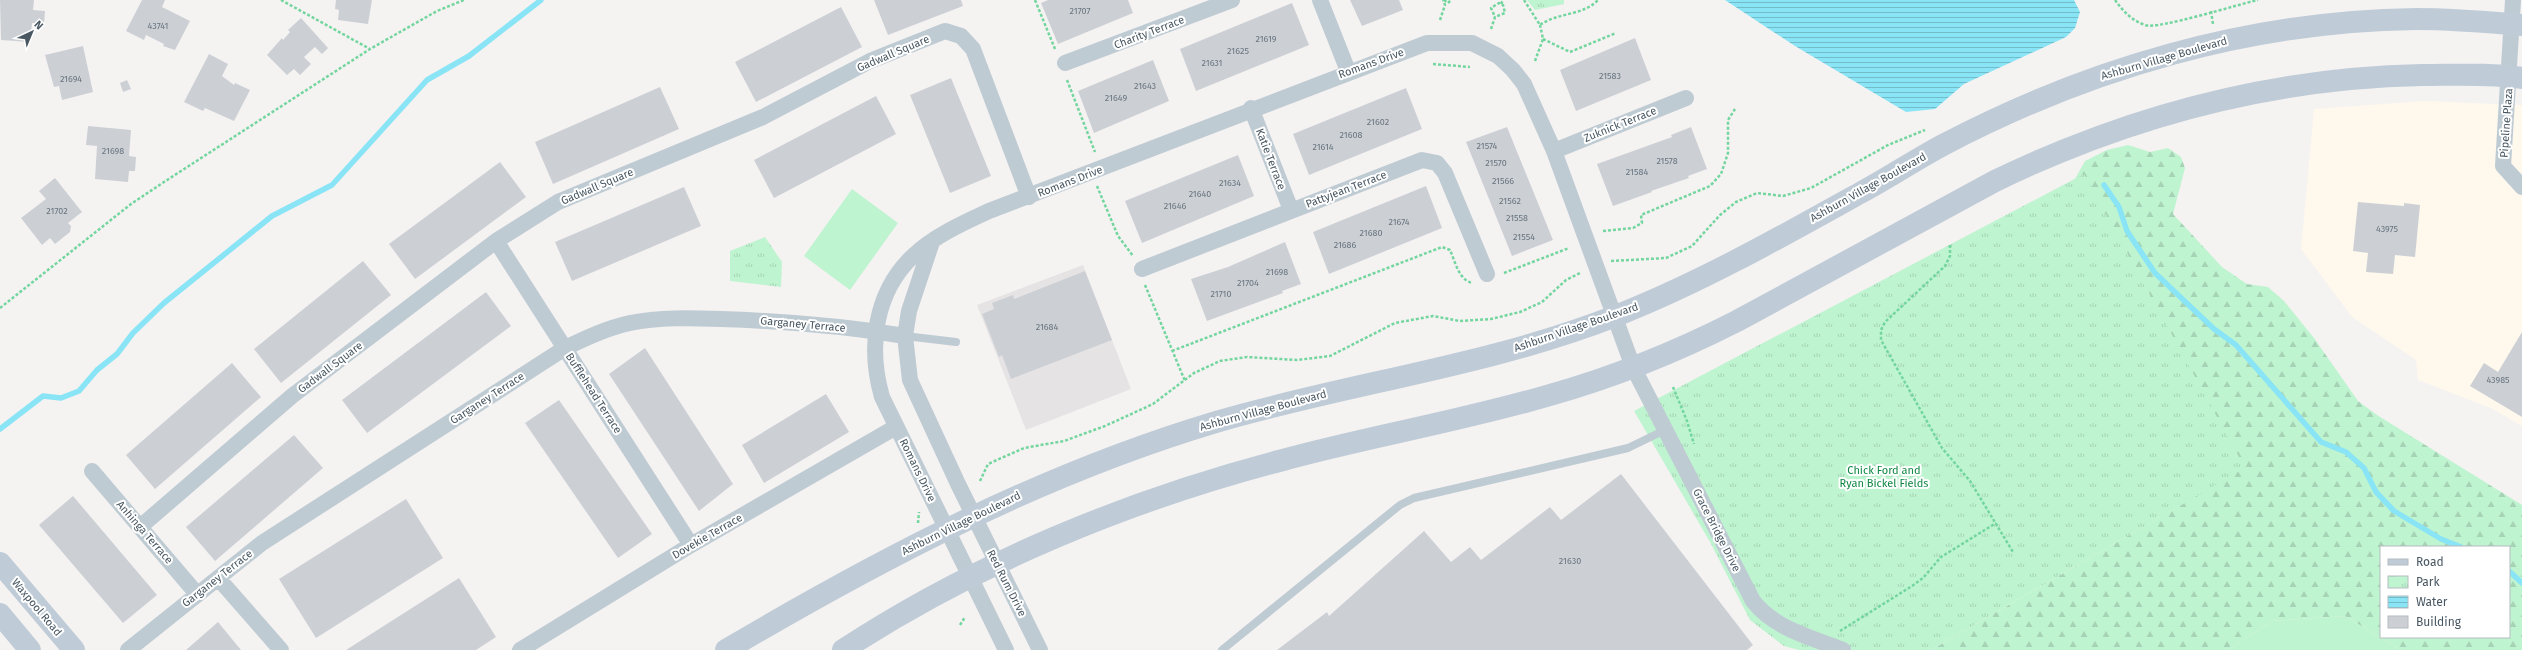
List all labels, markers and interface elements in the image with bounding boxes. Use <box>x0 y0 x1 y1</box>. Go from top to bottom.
house number: 21707 <box>1070 6 1090 16</box>
north arrow <box>12 12 52 52</box>
street label: Charity Terrace <box>1112 13 1186 52</box>
text: N <box>31 18 46 32</box>
house number: 43741 <box>148 21 168 31</box>
street label: Gadwall Square <box>855 32 931 75</box>
house number: 21619 <box>1255 34 1277 44</box>
street label: Ashburn Village Boulevard <box>2100 34 2229 83</box>
house number: 21625 <box>1227 46 1249 56</box>
street label: Romans Drive <box>1337 46 1406 81</box>
house number: 21631 <box>1202 58 1223 68</box>
house number: 21583 <box>1599 71 1621 81</box>
house number: 21694 <box>60 74 82 84</box>
house number: 21643 <box>1134 81 1156 91</box>
street label: Pipeline Plaza <box>2498 88 2515 158</box>
house number: 21649 <box>1105 93 1127 103</box>
street label: Zuknick Terrace <box>1582 104 1658 145</box>
house number: 21602 <box>1367 117 1389 127</box>
street label: Katie Terrace <box>1253 127 1288 192</box>
house number: 21608 <box>1340 130 1362 140</box>
house number: 21574 <box>1477 141 1498 151</box>
house number: 21614 <box>1312 142 1334 152</box>
house number: 21698 <box>102 146 124 156</box>
street label: Ashburn Village Boulevard <box>1808 150 1929 225</box>
house number: 21578 <box>1656 156 1678 166</box>
house number: 21570 <box>1485 158 1507 168</box>
street label: Romans Drive <box>1036 163 1105 200</box>
street label: Gadwall Square <box>559 165 635 208</box>
house number: 21584 <box>1626 167 1648 177</box>
street label: Pattyjean Terrace <box>1304 168 1388 211</box>
house number: 21566 <box>1492 176 1514 186</box>
house number: 21634 <box>1219 178 1241 188</box>
house number: 21640 <box>1189 189 1211 199</box>
house number: 21562 <box>1499 196 1521 206</box>
house number: 21646 <box>1164 201 1186 211</box>
house number: 21702 <box>46 206 68 216</box>
house number: 21558 <box>1506 213 1528 223</box>
house number: 21674 <box>1388 217 1410 227</box>
house number: 43975 <box>2376 224 2398 234</box>
house number: 21680 <box>1360 228 1382 238</box>
house number: 21554 <box>1513 232 1535 242</box>
house number: 21686 <box>1334 240 1357 250</box>
house number: 21698 <box>1266 267 1288 277</box>
house number: 21704 <box>1237 278 1259 288</box>
house number: 21710 <box>1211 289 1231 299</box>
street label: Ashburn Village Boulevard <box>1512 300 1640 355</box>
street label: Garganey Terrace <box>760 314 846 335</box>
house number: 21684 <box>1036 322 1059 332</box>
street label: Gadwall Square <box>295 339 365 396</box>
street label: Bufflehead Terrace <box>563 351 624 436</box>
street label: Garganey Terrace <box>448 370 527 427</box>
house number: 43985 <box>2486 375 2510 385</box>
street label: Ashburn Village Boulevard <box>1198 387 1328 434</box>
street label: Romans Drive <box>897 437 938 504</box>
park label: Chick Ford and Ryan Bickel Fields <box>1840 464 1928 490</box>
street label: Grace Bridge Drive <box>1690 486 1743 574</box>
street label: Ashburn Village Boulevard <box>900 489 1023 558</box>
street label: Anhinga Terrace <box>114 498 176 567</box>
street label: Dovekie Terrace <box>670 511 745 562</box>
legend <box>2380 546 2510 638</box>
street label: Garganey Terrace <box>180 547 255 610</box>
street label: Red Rum Drive <box>984 548 1029 619</box>
text: Road <box>2416 555 2444 569</box>
house number: 21630 <box>1559 556 1581 566</box>
text: Park <box>2416 575 2440 589</box>
street label: Waxpool Road <box>9 576 64 639</box>
text: Water <box>2416 595 2448 609</box>
text: Building <box>2416 615 2462 629</box>

